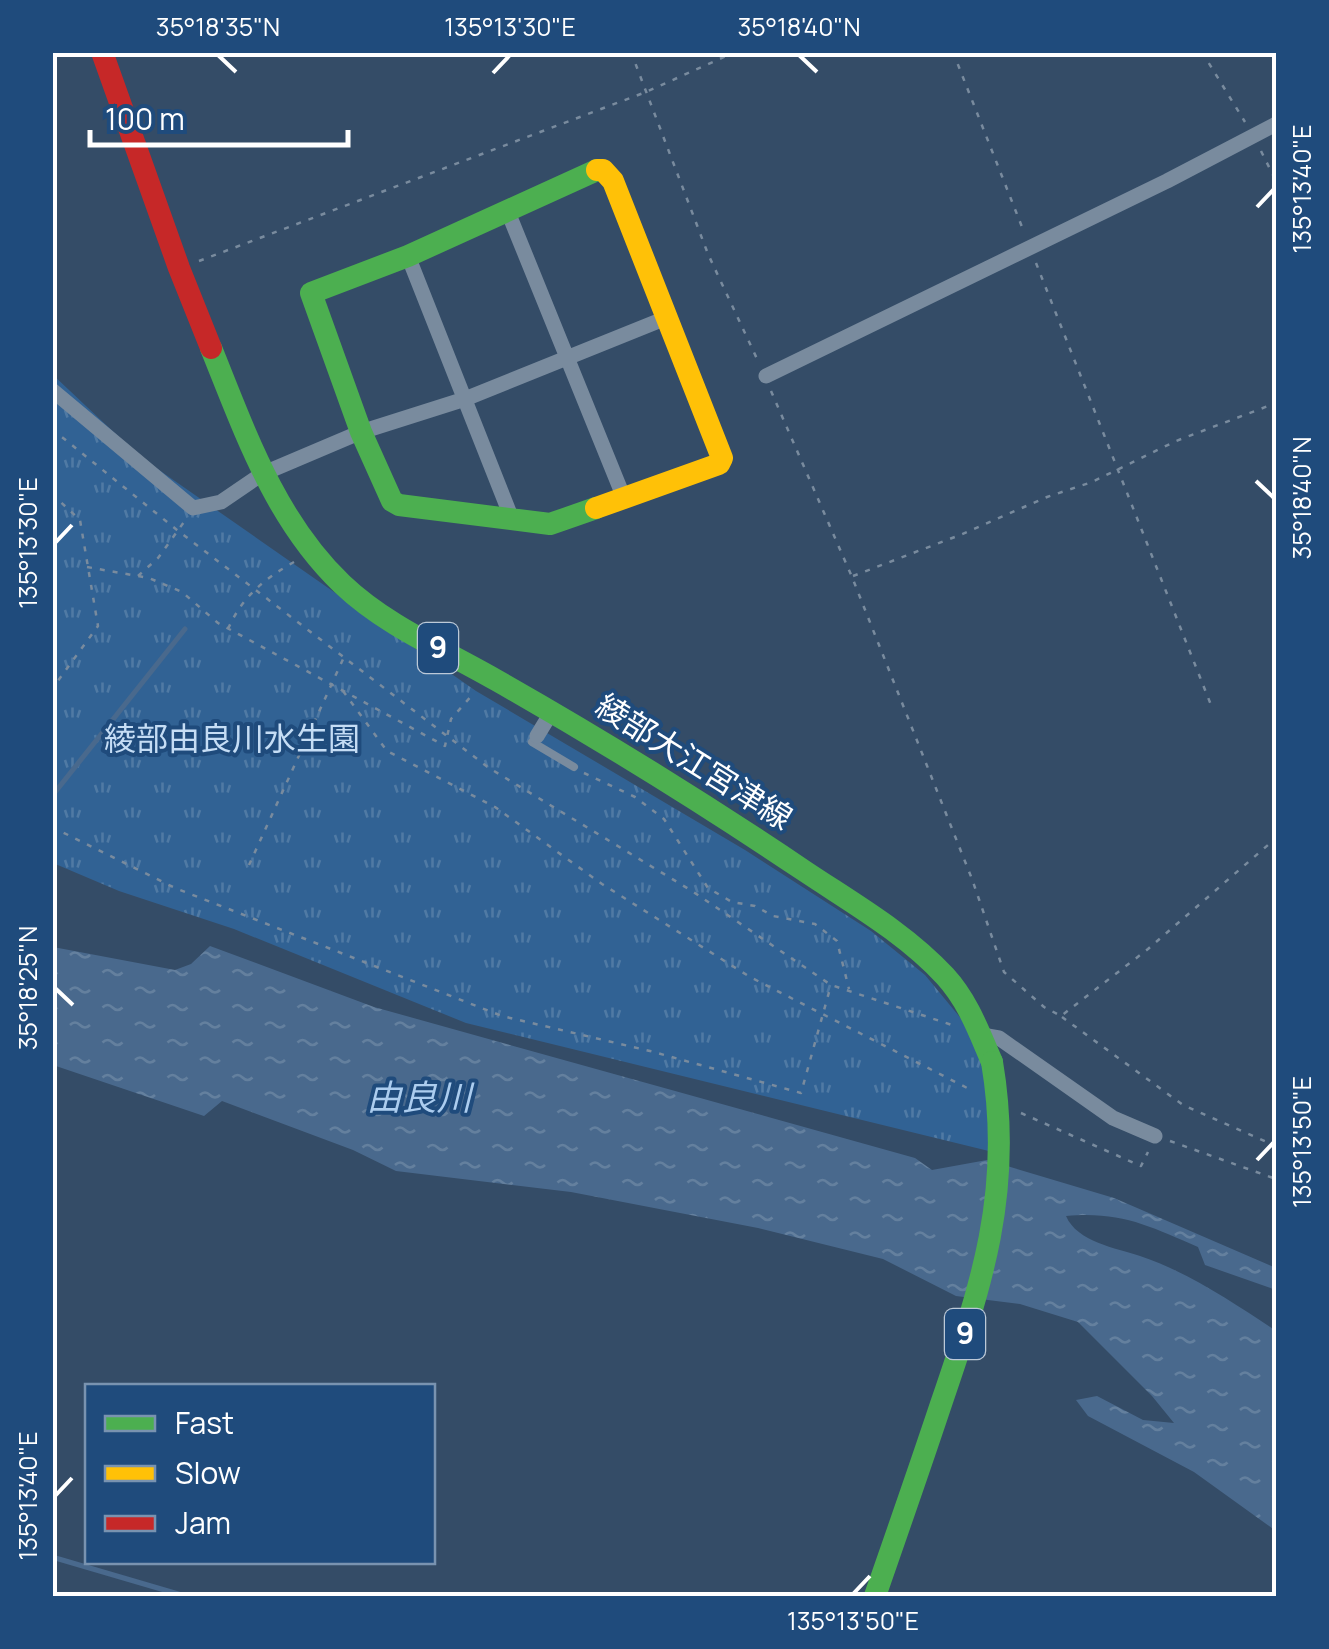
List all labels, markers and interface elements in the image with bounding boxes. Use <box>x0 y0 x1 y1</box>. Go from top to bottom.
text: 35°18'35"N <box>156 9 280 44</box>
text: 135°13'30"E <box>444 9 576 44</box>
text: 35°18'40"N <box>737 9 861 44</box>
scale bar <box>90 85 348 147</box>
text: 100 m <box>105 98 185 139</box>
text: 135°13'40"E <box>1284 124 1319 254</box>
text: 35°18'40"N <box>1284 436 1319 560</box>
text: 135°13'30"E <box>10 477 45 609</box>
road number: 9 <box>418 623 458 673</box>
street label: 綾部大江宮津線 <box>588 683 801 839</box>
park label: 綾部由良川水生園 <box>104 716 360 760</box>
text: 35°18'25"N <box>10 926 45 1050</box>
water label: 由良川 <box>366 1073 475 1121</box>
text: 135°13'50"E <box>1284 1076 1319 1208</box>
road number: 9 <box>945 1309 985 1359</box>
legend <box>85 1384 435 1564</box>
text: Fast <box>175 1402 234 1443</box>
text: 135°13'40"E <box>10 1431 45 1561</box>
text: Slow <box>175 1452 241 1493</box>
text: Jam <box>175 1502 231 1543</box>
text: 135°13'50"E <box>787 1603 919 1638</box>

